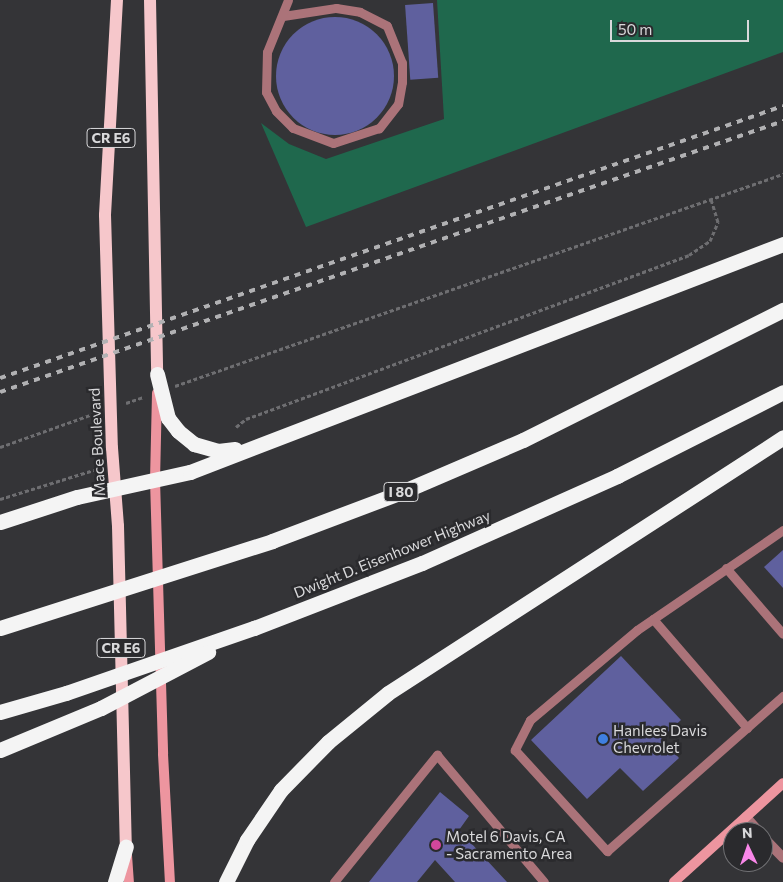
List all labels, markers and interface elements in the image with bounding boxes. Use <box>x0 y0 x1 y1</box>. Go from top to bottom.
scale bar <box>613 10 752 42</box>
text: 50 m <box>618 20 652 38</box>
road number: CR E6 <box>86 126 136 150</box>
street label: Mace Boulevard <box>85 387 109 497</box>
road number: I 80 <box>382 481 420 504</box>
street label: Dwight D. Eisenhower Highway <box>291 506 493 602</box>
road number: CR E6 <box>96 636 146 660</box>
place label: Hanlees Davis Chevrolet <box>613 721 707 756</box>
marker: Hanlees Davis Chevrolet <box>597 733 609 745</box>
north arrow <box>723 822 773 872</box>
text: N <box>742 824 753 841</box>
place label: Motel 6 Davis, CA - Sacramento Area <box>446 827 572 862</box>
marker: Motel 6 Davis, CA - Sacramento Area <box>430 839 442 851</box>

